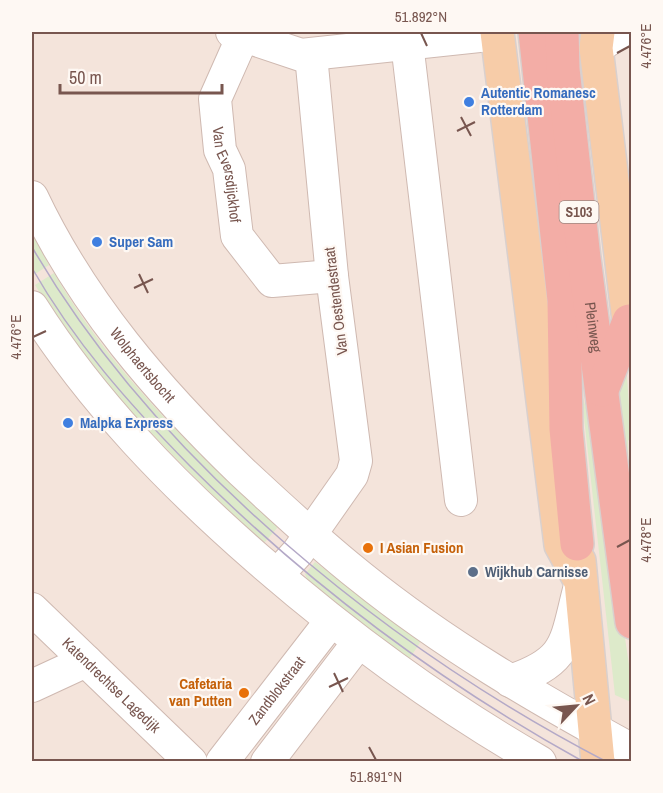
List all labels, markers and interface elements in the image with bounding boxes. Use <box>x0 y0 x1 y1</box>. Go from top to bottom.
text: 51.892°N <box>395 6 447 27</box>
text: 4.476°E <box>635 24 656 69</box>
scale bar <box>60 57 222 95</box>
text: 50 m <box>69 65 102 90</box>
place label: Autentic Romanesc Rotterdam <box>481 82 596 120</box>
marker: Autentic Romanesc Rotterdam <box>462 95 476 109</box>
street label: Van Eversdijckhof <box>208 126 246 224</box>
road number: S103 <box>560 201 598 223</box>
place label: Super Sam <box>109 231 173 252</box>
marker: Super Sam <box>90 235 104 249</box>
street label: Van Oestendestraat <box>318 245 353 356</box>
street label: Pleinweg <box>580 301 607 354</box>
text: 4.476°E <box>5 315 26 360</box>
street label: Wolphaertsbocht <box>105 323 181 408</box>
place label: Malpka Express <box>80 412 173 433</box>
marker: Malpka Express <box>61 416 75 430</box>
text: 4.478°E <box>635 518 656 563</box>
place label: I Asian Fusion <box>380 537 464 558</box>
marker: I Asian Fusion <box>361 541 375 555</box>
place label: Wijkhub Carnisse <box>485 561 588 582</box>
marker: Wijkhub Carnisse <box>466 565 480 579</box>
street label: Katendrechtse Lagedijk <box>58 633 166 738</box>
street label: Zandblokstraat <box>243 651 310 729</box>
place label: Cafetaria van Putten <box>169 673 232 711</box>
north arrow <box>546 676 606 736</box>
marker: Cafetaria van Putten <box>237 686 251 700</box>
text: N <box>578 690 601 709</box>
text: 51.891°N <box>350 766 402 787</box>

